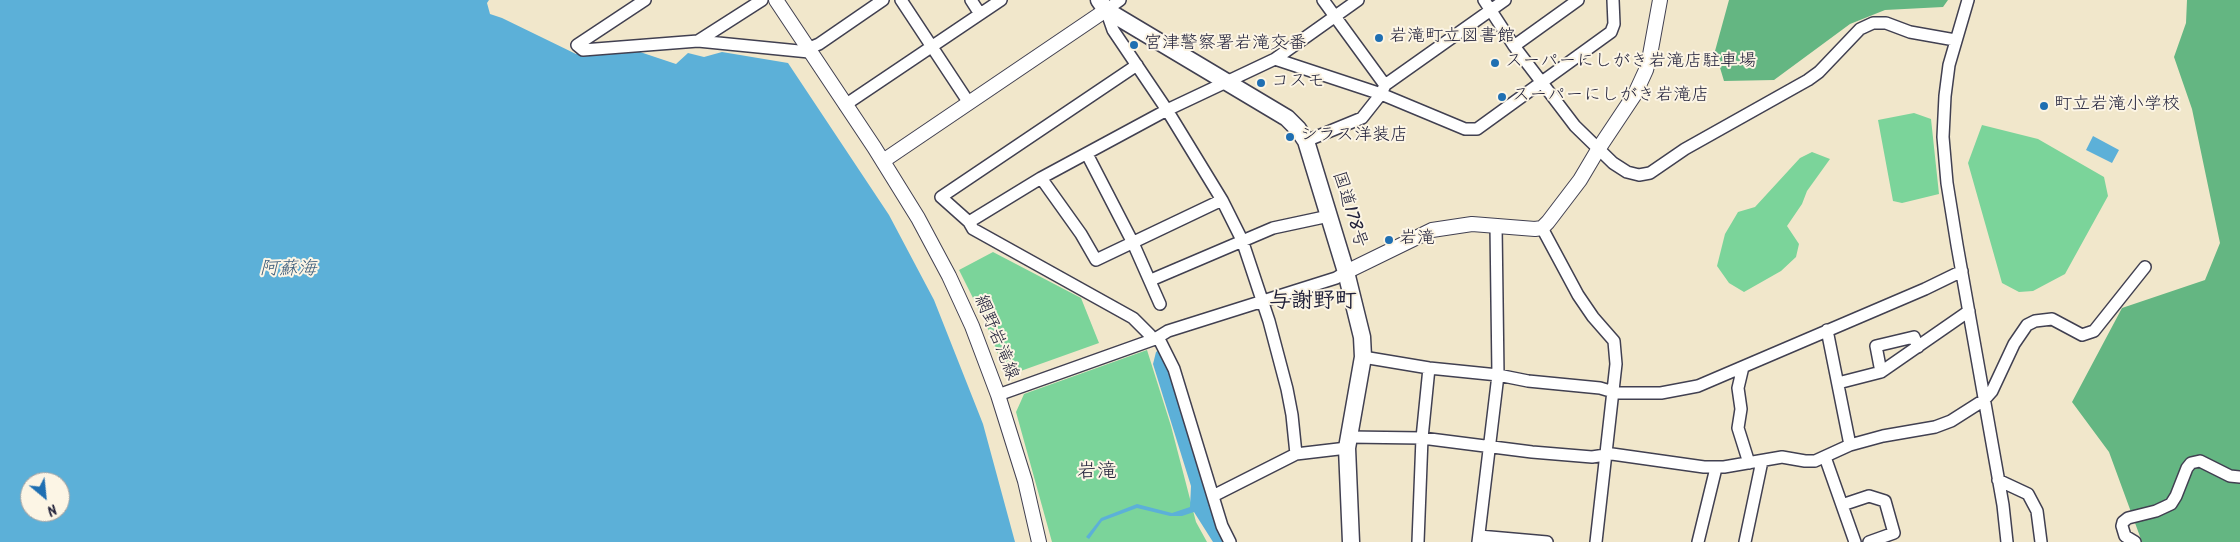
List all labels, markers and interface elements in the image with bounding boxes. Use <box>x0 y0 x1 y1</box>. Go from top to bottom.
place label: 岩滝町立図書館 <box>1389 27 1515 49</box>
marker: 岩滝町立図書館 <box>1373 32 1385 44</box>
place label: 宮津警察署岩滝交番 <box>1144 34 1306 56</box>
marker: 宮津警察署岩滝交番 <box>1128 39 1140 51</box>
place label: スーパーにしがき岩滝店駐車場 <box>1505 52 1756 74</box>
marker: スーパーにしがき岩滝店駐車場 <box>1489 57 1501 69</box>
place label: コスモ <box>1271 72 1325 94</box>
marker: コスモ <box>1255 77 1267 89</box>
place label: スーパーにしがき岩滝店 <box>1512 86 1709 108</box>
marker: スーパーにしがき岩滝店 <box>1496 91 1508 103</box>
place label: 町立岩滝小学校 <box>2054 95 2180 117</box>
marker: 町立岩滝小学校 <box>2038 100 2050 112</box>
place label: シラス洋装店 <box>1300 126 1408 148</box>
marker: シラス洋装店 <box>1284 131 1296 143</box>
street label: 国道178号 <box>1326 169 1370 251</box>
place label: 岩滝 <box>1399 229 1435 251</box>
marker: 岩滝 <box>1383 234 1395 246</box>
water label: 阿蘇海 <box>260 260 316 282</box>
district label: 与謝野町 <box>1269 290 1357 316</box>
street label: 網野岩滝線 <box>968 292 1022 384</box>
district label: 岩滝 <box>1077 462 1117 486</box>
north arrow <box>20 472 70 522</box>
text: N <box>43 498 61 521</box>

